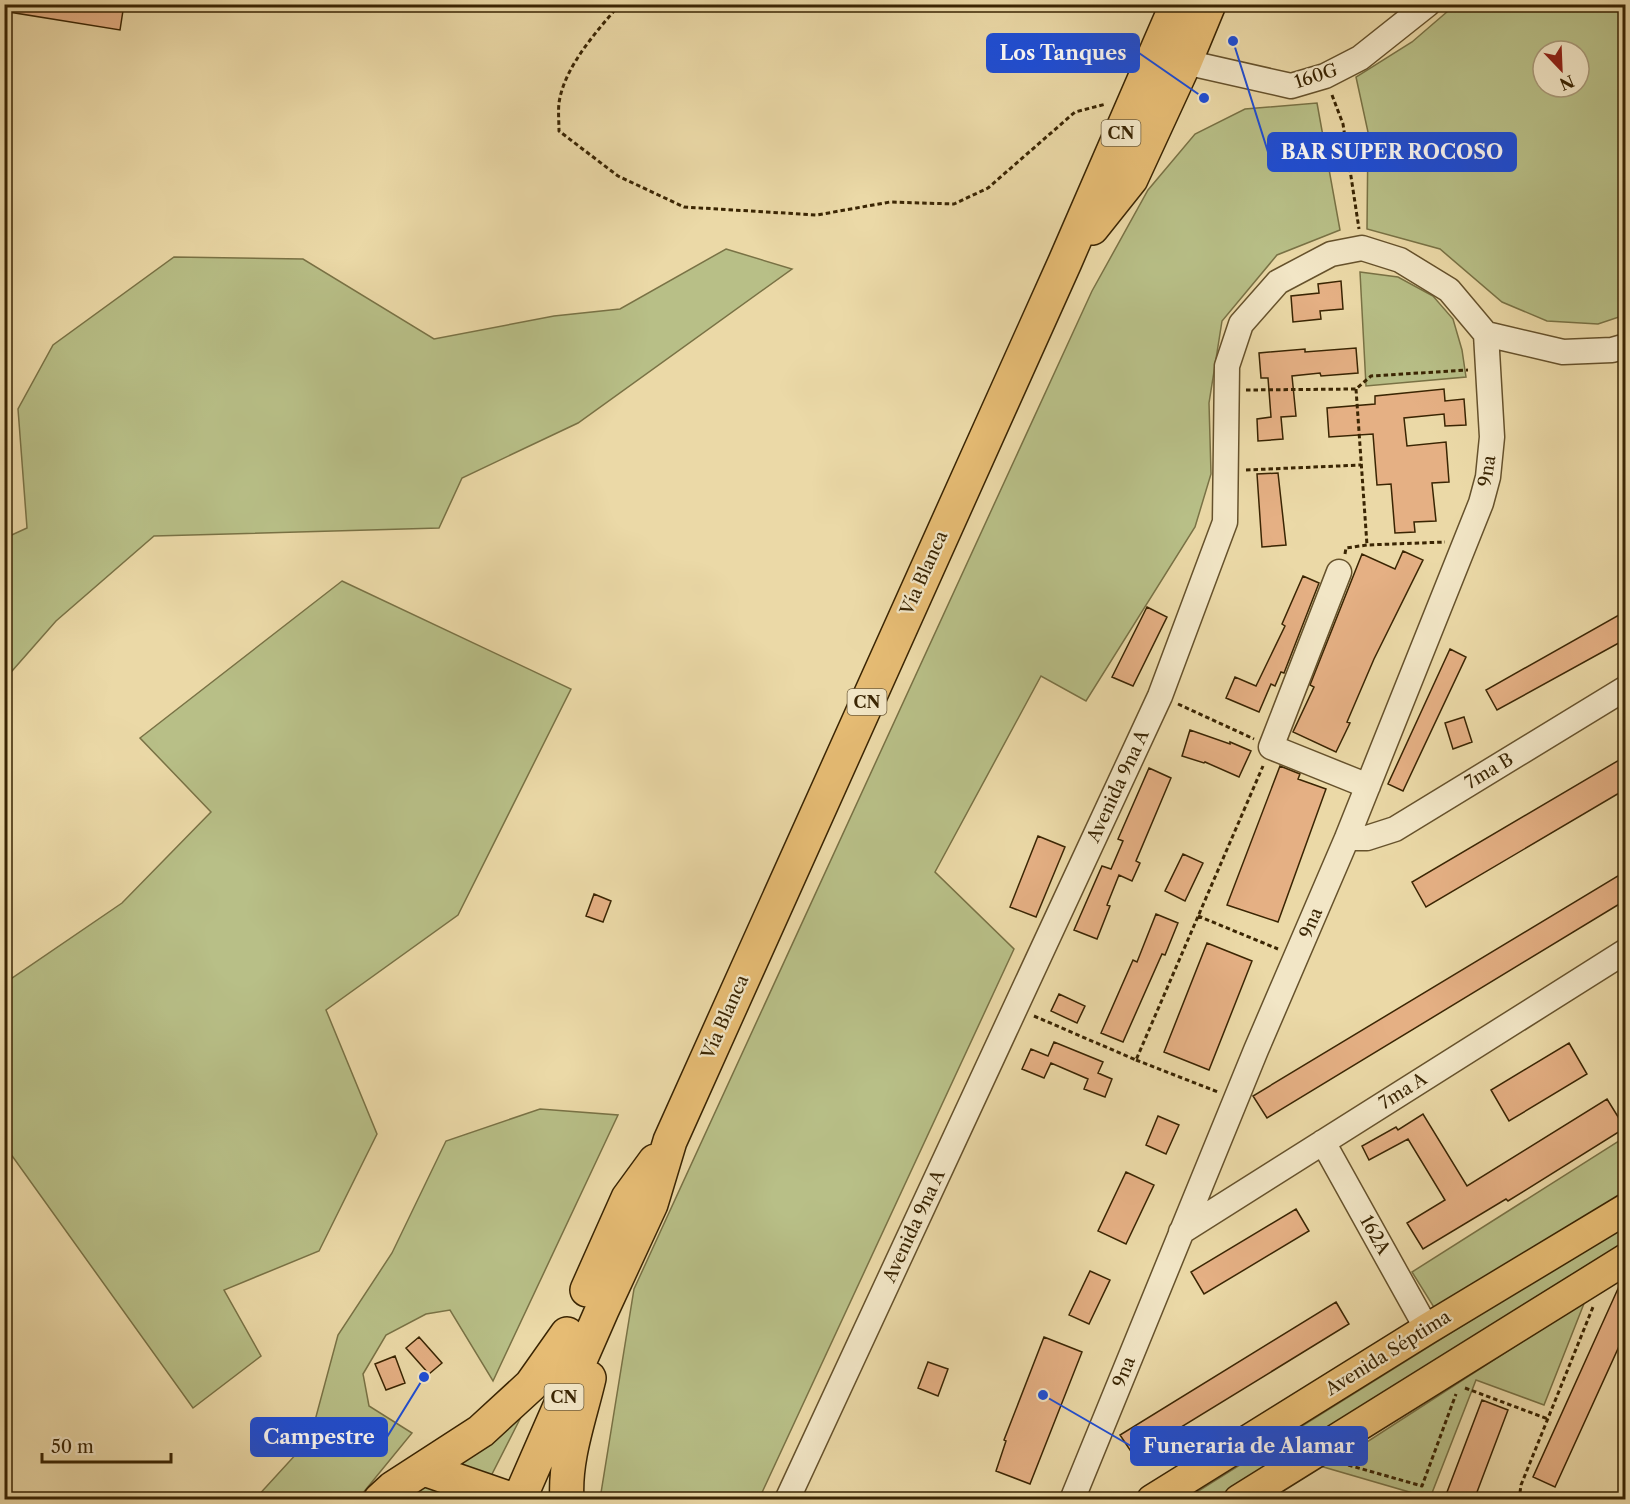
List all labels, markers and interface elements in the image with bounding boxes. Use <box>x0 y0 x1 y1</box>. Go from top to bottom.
callout: Los Tanques <box>987 34 1139 72</box>
north arrow <box>1531 39 1591 99</box>
text: Los Tanques <box>999 41 1127 65</box>
street label: 160G <box>1292 59 1341 93</box>
text: N <box>1556 71 1577 95</box>
road number: CN <box>1102 120 1140 146</box>
callout: BAR SUPER ROCOSO <box>1268 133 1516 171</box>
text: BAR SUPER ROCOSO <box>1281 140 1503 164</box>
street label: 9na <box>1474 453 1500 488</box>
street label: Vía Blanca <box>895 527 953 619</box>
road number: CN <box>848 689 886 715</box>
street label: Avenida 9na A <box>1082 726 1154 847</box>
street label: 7ma B <box>1461 748 1517 794</box>
street label: 9na <box>1295 904 1327 942</box>
street label: Vía Blanca <box>696 971 754 1063</box>
street label: 7ma A <box>1375 1067 1432 1114</box>
street label: Avenida 9na A <box>878 1166 950 1287</box>
street label: 162A <box>1355 1211 1395 1259</box>
street label: Avenida Séptima <box>1321 1305 1455 1401</box>
street label: 9na <box>1108 1353 1140 1391</box>
road number: CN <box>544 1384 584 1410</box>
callout: Campestre <box>251 1418 387 1456</box>
text: Campestre <box>263 1425 375 1449</box>
scale bar <box>42 1426 171 1464</box>
callout: Funeraria de Alamar <box>1131 1427 1367 1465</box>
text: Funeraria de Alamar <box>1143 1434 1355 1458</box>
text: 50 m <box>51 1436 94 1458</box>

